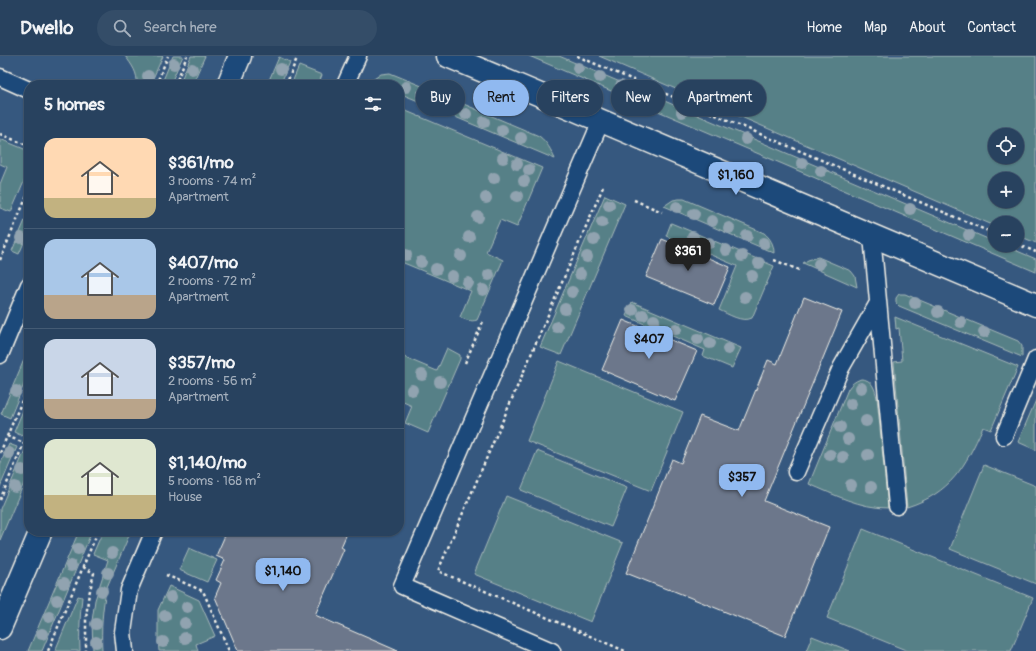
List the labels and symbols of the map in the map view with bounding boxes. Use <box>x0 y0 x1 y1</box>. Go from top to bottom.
pin: $1,160 <box>703 162 769 196</box>
pin: $361 <box>664 238 712 272</box>
pin: $407 <box>625 326 673 360</box>
pin: $357 <box>718 464 766 498</box>
pin: $1,140 <box>250 558 316 592</box>

